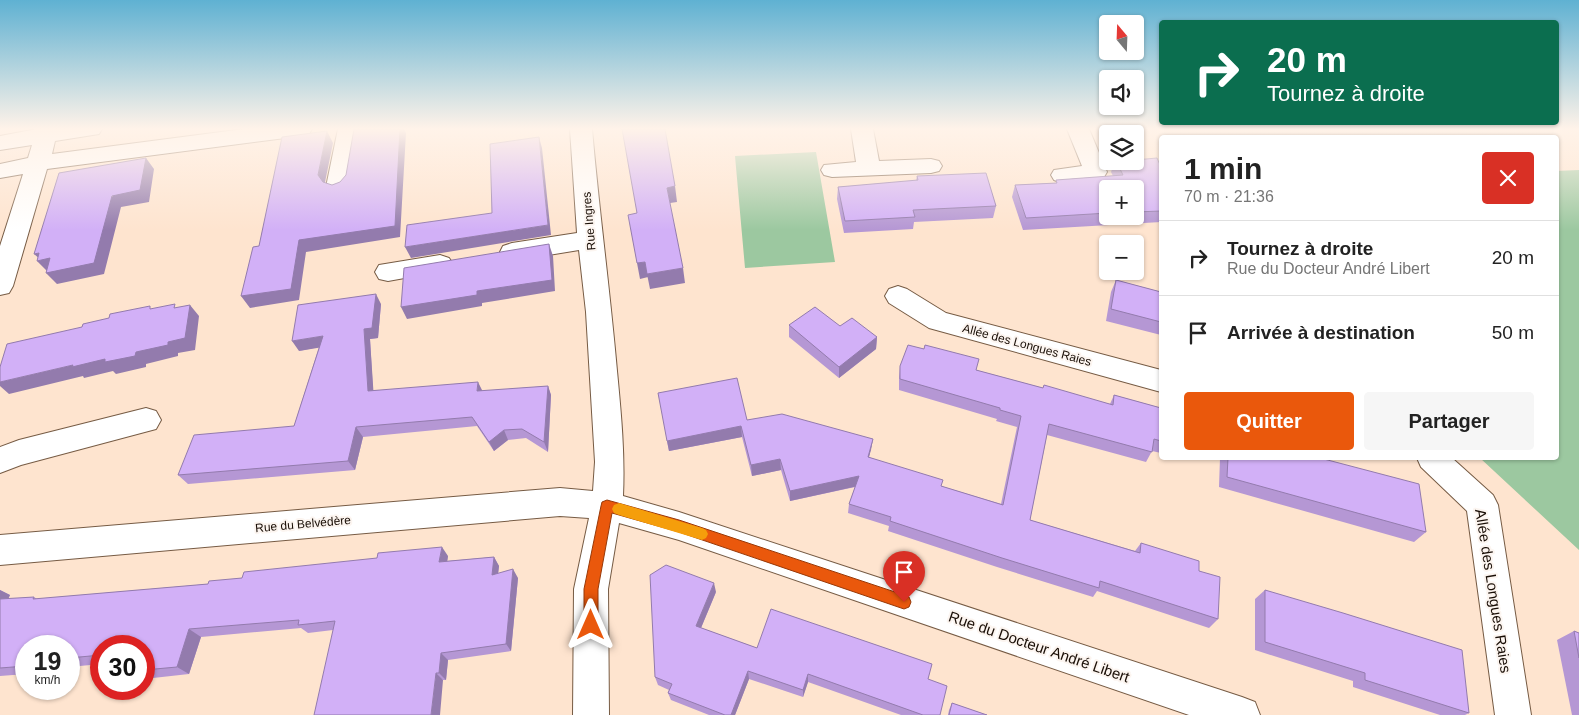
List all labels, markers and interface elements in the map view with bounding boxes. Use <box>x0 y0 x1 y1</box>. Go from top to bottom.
north arrow <box>1099 15 1144 60</box>
map controls <box>1099 15 1144 280</box>
icon: right <box>1184 40 1249 105</box>
text: 20 m <box>1267 40 1347 79</box>
button: sound <box>1099 70 1144 115</box>
text: Tournez à droite <box>1267 81 1425 106</box>
button: layers <box>1099 125 1144 170</box>
text: 1 min <box>1184 152 1262 185</box>
button: close <box>1482 152 1534 204</box>
button: + <box>1099 180 1144 225</box>
text: 70 m · 21:36 <box>1184 188 1274 205</box>
street label: Rue Ingres <box>579 191 599 251</box>
button: − <box>1099 235 1144 280</box>
text: Tournez à droite <box>1227 238 1373 259</box>
icon: right <box>1184 244 1212 272</box>
text: 20 m <box>1492 247 1534 268</box>
text: Rue du Docteur André Libert <box>1227 260 1430 277</box>
icon: arrive <box>1184 319 1212 347</box>
street label: Allée des Longues Raies <box>961 321 1093 369</box>
text: Arrivée à destination <box>1227 322 1415 343</box>
text: 50 m <box>1492 322 1534 343</box>
button: Quitter <box>1184 392 1354 450</box>
button: Partager <box>1364 392 1534 450</box>
street label: Allée des Longues Raies <box>1472 508 1515 674</box>
street label: Rue du Belvédère <box>255 513 352 535</box>
pin <box>883 551 925 602</box>
icon: arrive <box>890 558 918 586</box>
position arrow <box>564 598 616 650</box>
street label: Rue du Docteur André Libert <box>947 608 1133 686</box>
speed limit sign: 30 <box>90 635 155 700</box>
text: 19 <box>34 647 61 675</box>
text: km/h <box>34 673 61 687</box>

